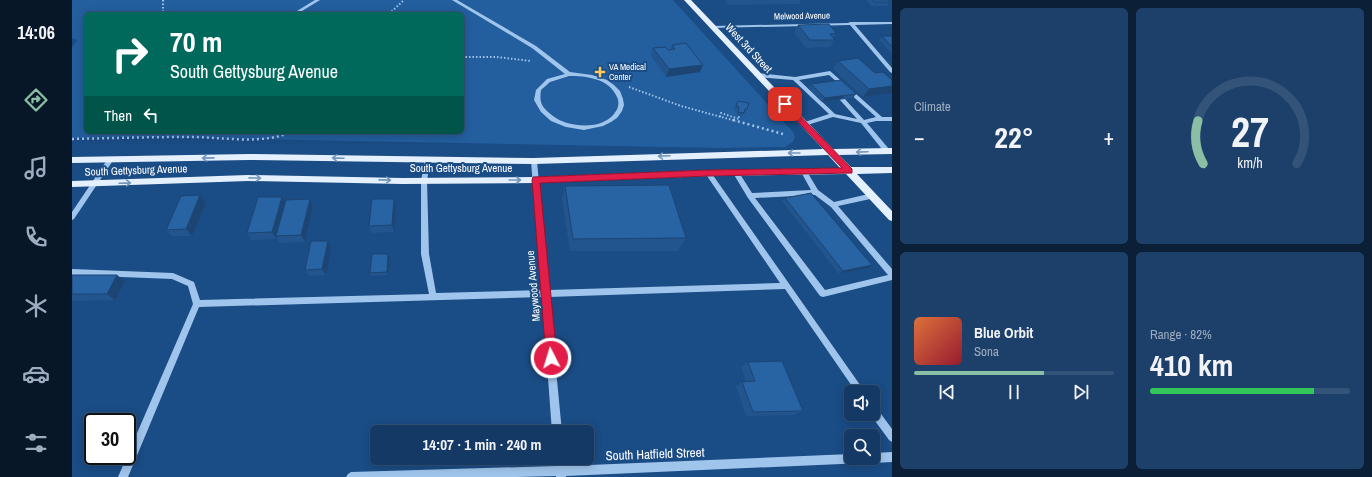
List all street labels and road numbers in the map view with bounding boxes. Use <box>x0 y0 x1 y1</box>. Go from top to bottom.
street label: Melwood Avenue <box>774 10 830 22</box>
street label: West 3rd Street <box>723 20 776 76</box>
street label: South Gettysburg Avenue <box>84 161 188 179</box>
street label: South Gettysburg Avenue <box>410 161 512 175</box>
street label: Maywood Avenue <box>523 250 543 322</box>
street label: South Hatfield Street <box>605 444 705 464</box>

